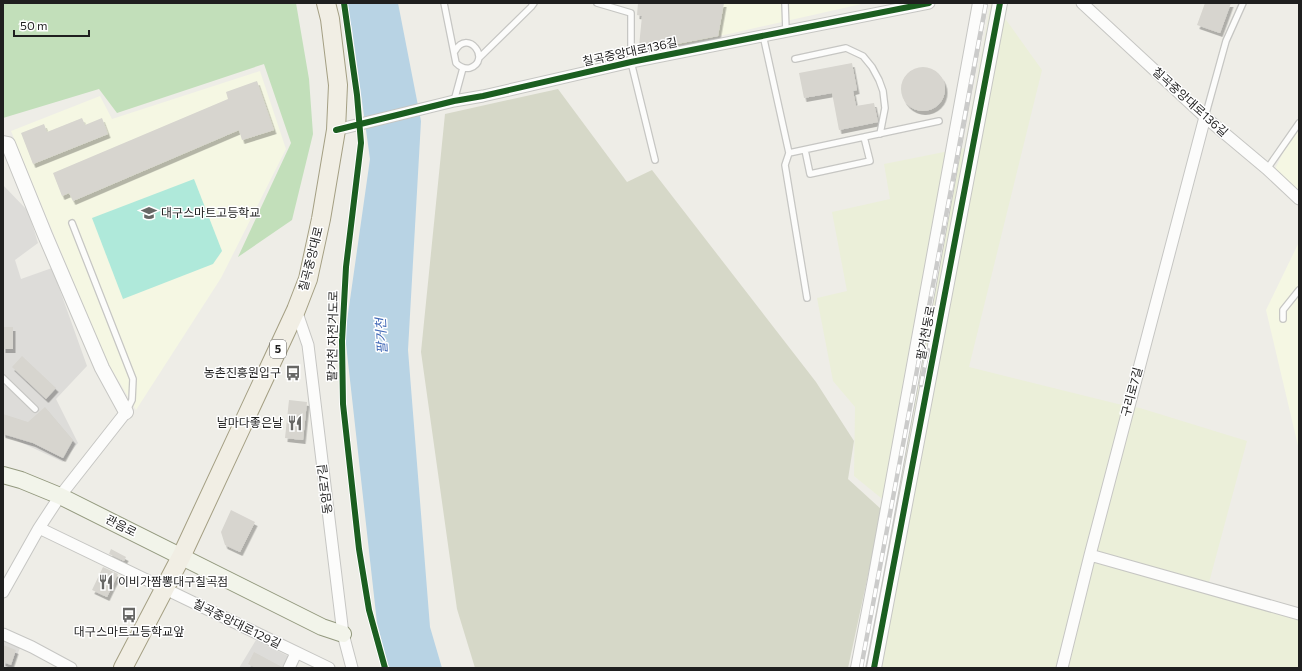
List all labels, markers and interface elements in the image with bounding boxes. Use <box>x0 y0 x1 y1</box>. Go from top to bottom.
scale bar <box>14 12 89 38</box>
text: 50 m <box>20 18 48 32</box>
street label: 칠곡중앙대로136길 <box>581 34 678 68</box>
street label: 칠곡중앙대로136길 <box>1150 64 1231 139</box>
school or university icon: 대구스마트고등학교 <box>140 204 158 222</box>
place label: 대구스마트고등학교 <box>161 205 260 219</box>
street label: 칠곡중앙대로 <box>295 225 325 293</box>
street label: 팔거천 자전거도로 <box>324 291 340 381</box>
street label: 팔거천동로 <box>913 304 937 361</box>
water label: 팔거천 <box>372 317 390 354</box>
road number: 5 <box>270 340 286 358</box>
bus stop icon: 농촌진흥원입구 <box>284 364 302 382</box>
place label: 농촌진흥원입구 <box>204 365 281 379</box>
street label: 구리로7길 <box>1118 366 1144 418</box>
restaurant icon: 날마다좋은날 <box>286 414 304 432</box>
place label: 날마다좋은날 <box>217 415 283 429</box>
street label: 동암로7길 <box>314 463 334 515</box>
street label: 관음로 <box>104 511 139 539</box>
restaurant icon: 이비가짬뽕대구칠곡점 <box>97 573 115 591</box>
place label: 이비가짬뽕대구칠곡점 <box>118 574 228 588</box>
street label: 칠곡중앙대로129길 <box>191 596 284 651</box>
bus stop icon: 대구스마트고등학교앞 <box>120 606 138 624</box>
place label: 대구스마트고등학교앞 <box>74 624 184 638</box>

